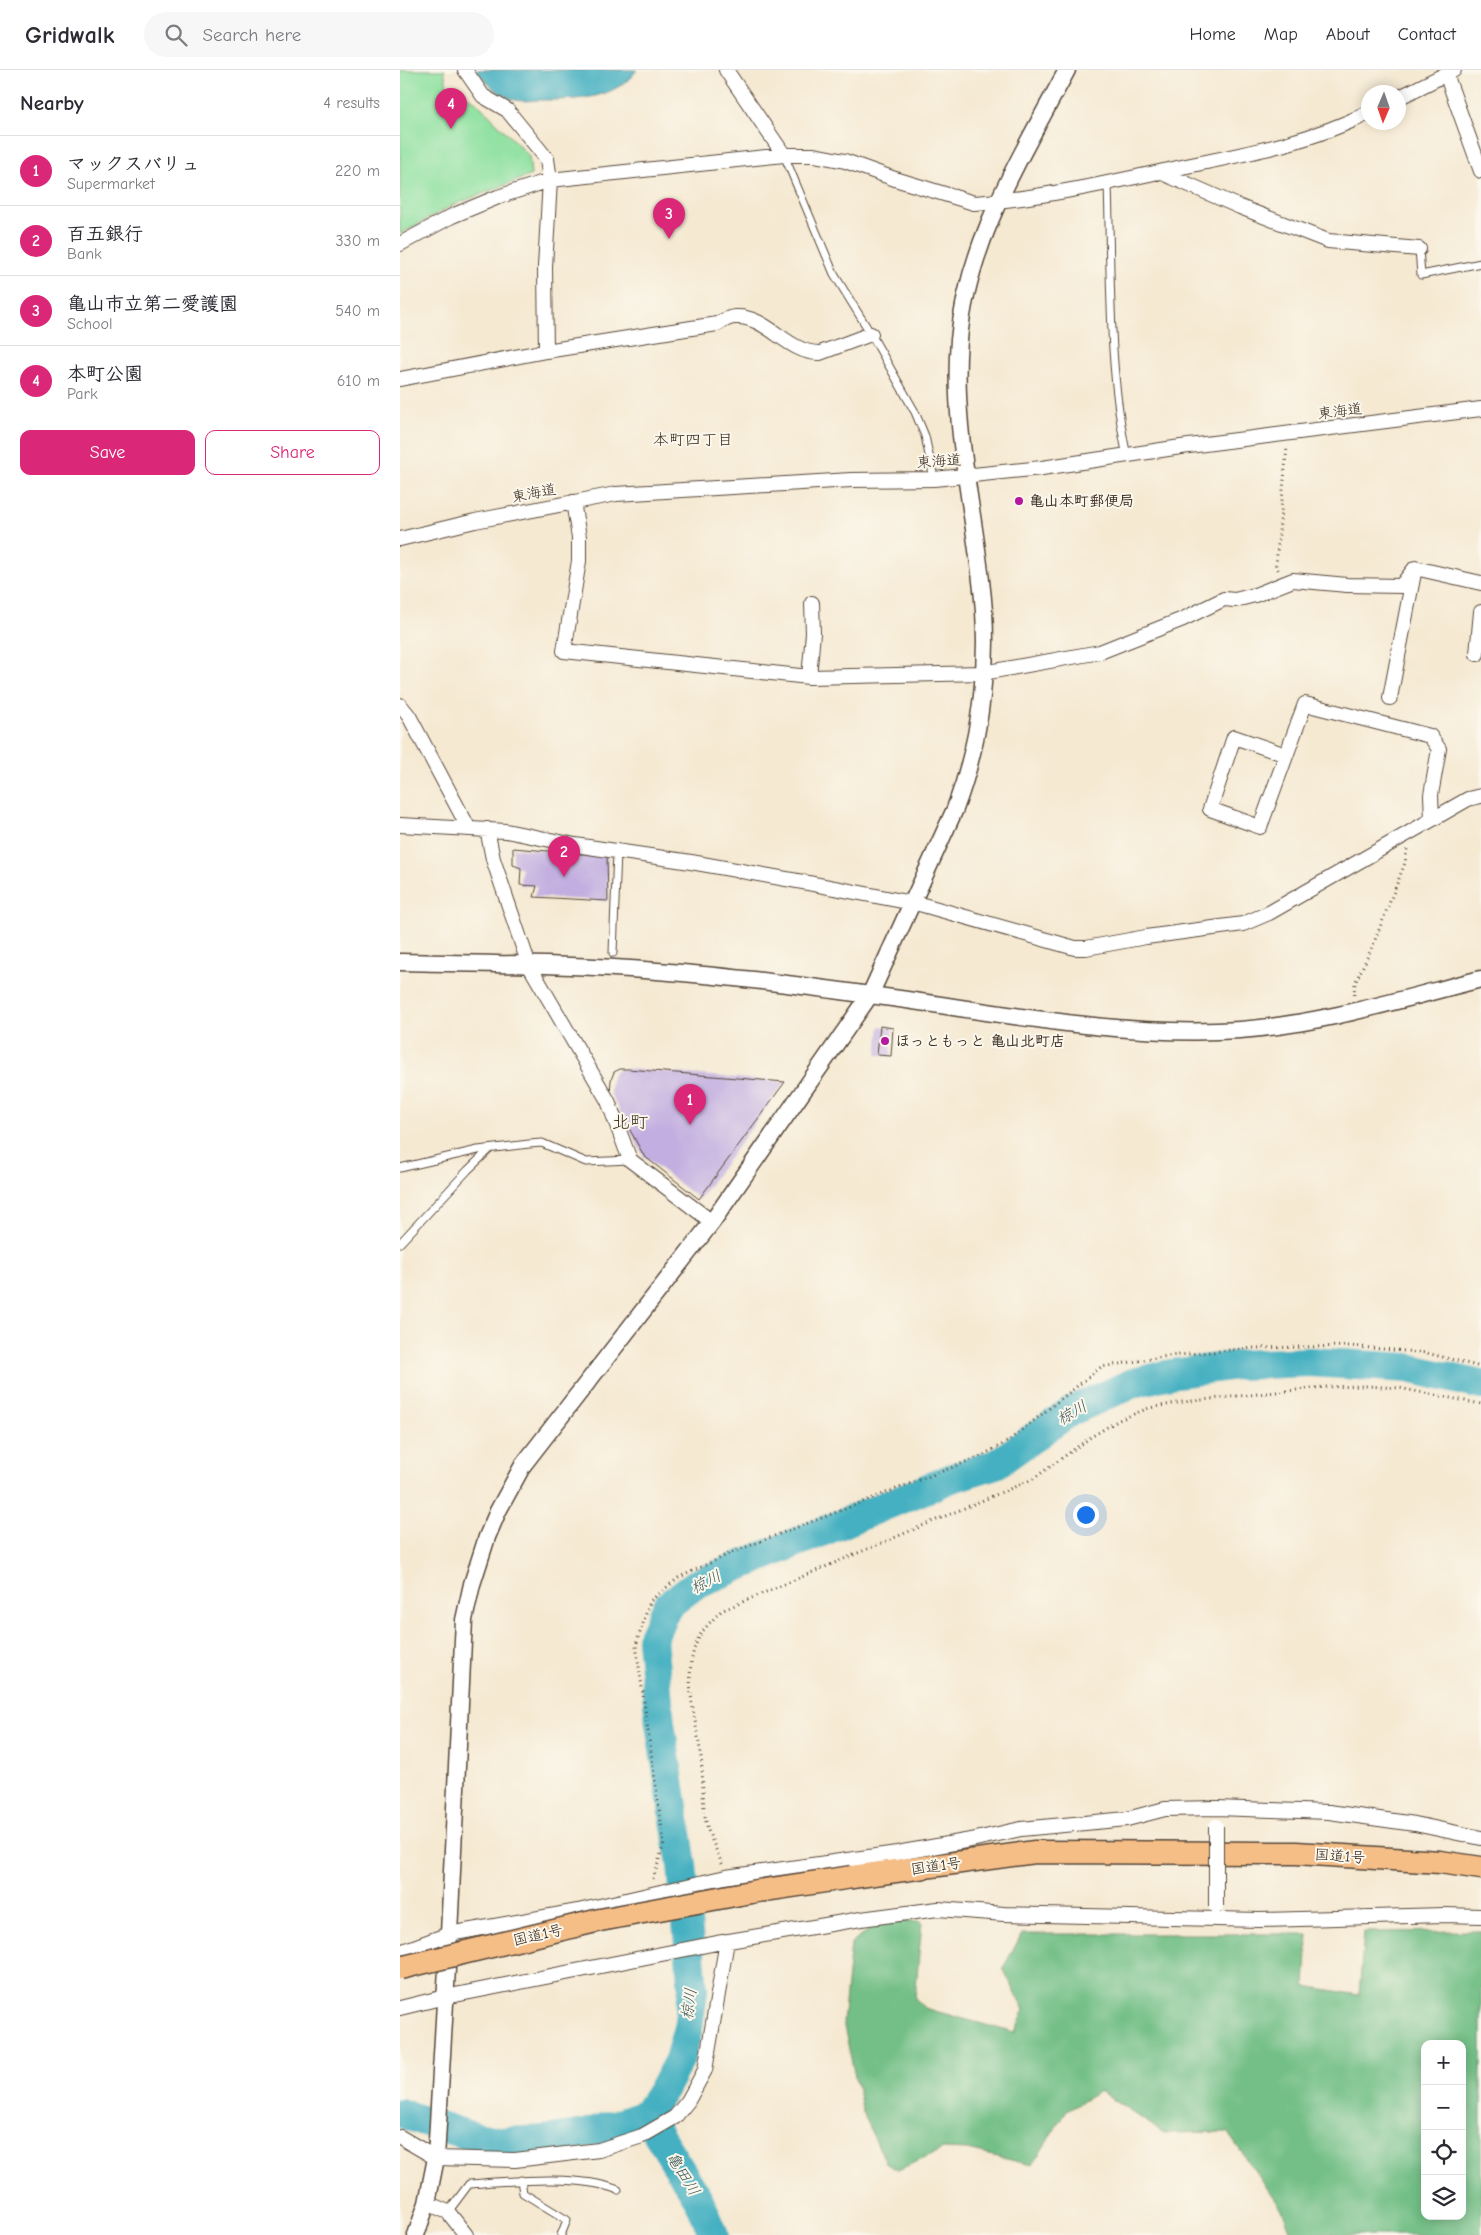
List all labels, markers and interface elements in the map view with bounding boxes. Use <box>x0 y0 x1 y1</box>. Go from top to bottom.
search box <box>144 12 494 57</box>
text: Gridwalk <box>25 21 114 49</box>
icon: search <box>162 21 190 49</box>
text: Search here <box>202 24 301 46</box>
text: Home <box>1189 24 1236 45</box>
text: Map <box>1264 24 1298 45</box>
text: About <box>1326 24 1370 45</box>
text: Contact <box>1398 24 1456 45</box>
north arrow <box>1361 85 1406 130</box>
pin: 4 <box>435 88 467 129</box>
text: Nearby <box>20 91 84 115</box>
text: 4 results <box>323 94 380 112</box>
text: マックスバリュ <box>67 153 200 175</box>
text: 1 <box>33 162 39 180</box>
text: 220 m <box>335 162 380 180</box>
text: Supermarket <box>67 175 155 193</box>
pin: 3 <box>653 198 685 239</box>
text: 百五銀行 <box>67 223 143 245</box>
text: 2 <box>32 232 40 250</box>
text: 330 m <box>335 232 380 250</box>
text: Bank <box>67 245 102 263</box>
text: 亀山市立第二愛護園 <box>67 293 238 315</box>
text: 3 <box>32 302 40 320</box>
text: 540 m <box>335 302 380 320</box>
text: School <box>67 315 113 333</box>
text: 本町公園 <box>67 363 143 385</box>
text: 4 <box>32 372 40 390</box>
text: 610 m <box>337 372 380 390</box>
text: Park <box>67 385 98 403</box>
street label: 東海道 <box>1317 399 1363 423</box>
button: Save <box>20 430 195 475</box>
button: Share <box>205 430 380 475</box>
district label: 本町四丁目 <box>653 431 733 449</box>
street label: 東海道 <box>916 450 962 472</box>
street label: 東海道 <box>510 480 558 506</box>
place label: 亀山本町郵便局 <box>1029 492 1134 510</box>
marker: 亀山本町郵便局 <box>1013 495 1025 507</box>
pin: 2 <box>548 836 580 877</box>
place label: ほっともっと 亀山北町店 <box>895 1032 1065 1050</box>
marker: ほっともっと 亀山北町店 <box>879 1035 891 1047</box>
pin: 1 <box>674 1084 706 1125</box>
district label: 北町 <box>612 1112 648 1133</box>
water label: 椋川 <box>1054 1397 1090 1429</box>
your location <box>1073 1502 1099 1528</box>
water label: 椋川 <box>688 1567 724 1597</box>
street label: 国道1号 <box>1314 1845 1366 1867</box>
street label: 国道1号 <box>910 1854 962 1878</box>
street label: 国道1号 <box>511 1920 565 1950</box>
water label: 椋川 <box>678 1987 700 2021</box>
map controls <box>1421 2040 1466 2220</box>
button: + <box>1421 2040 1466 2085</box>
button: − <box>1421 2085 1466 2130</box>
button: locate <box>1421 2130 1466 2175</box>
water label: 亀田川 <box>663 2149 703 2199</box>
button: layers <box>1421 2175 1466 2220</box>

